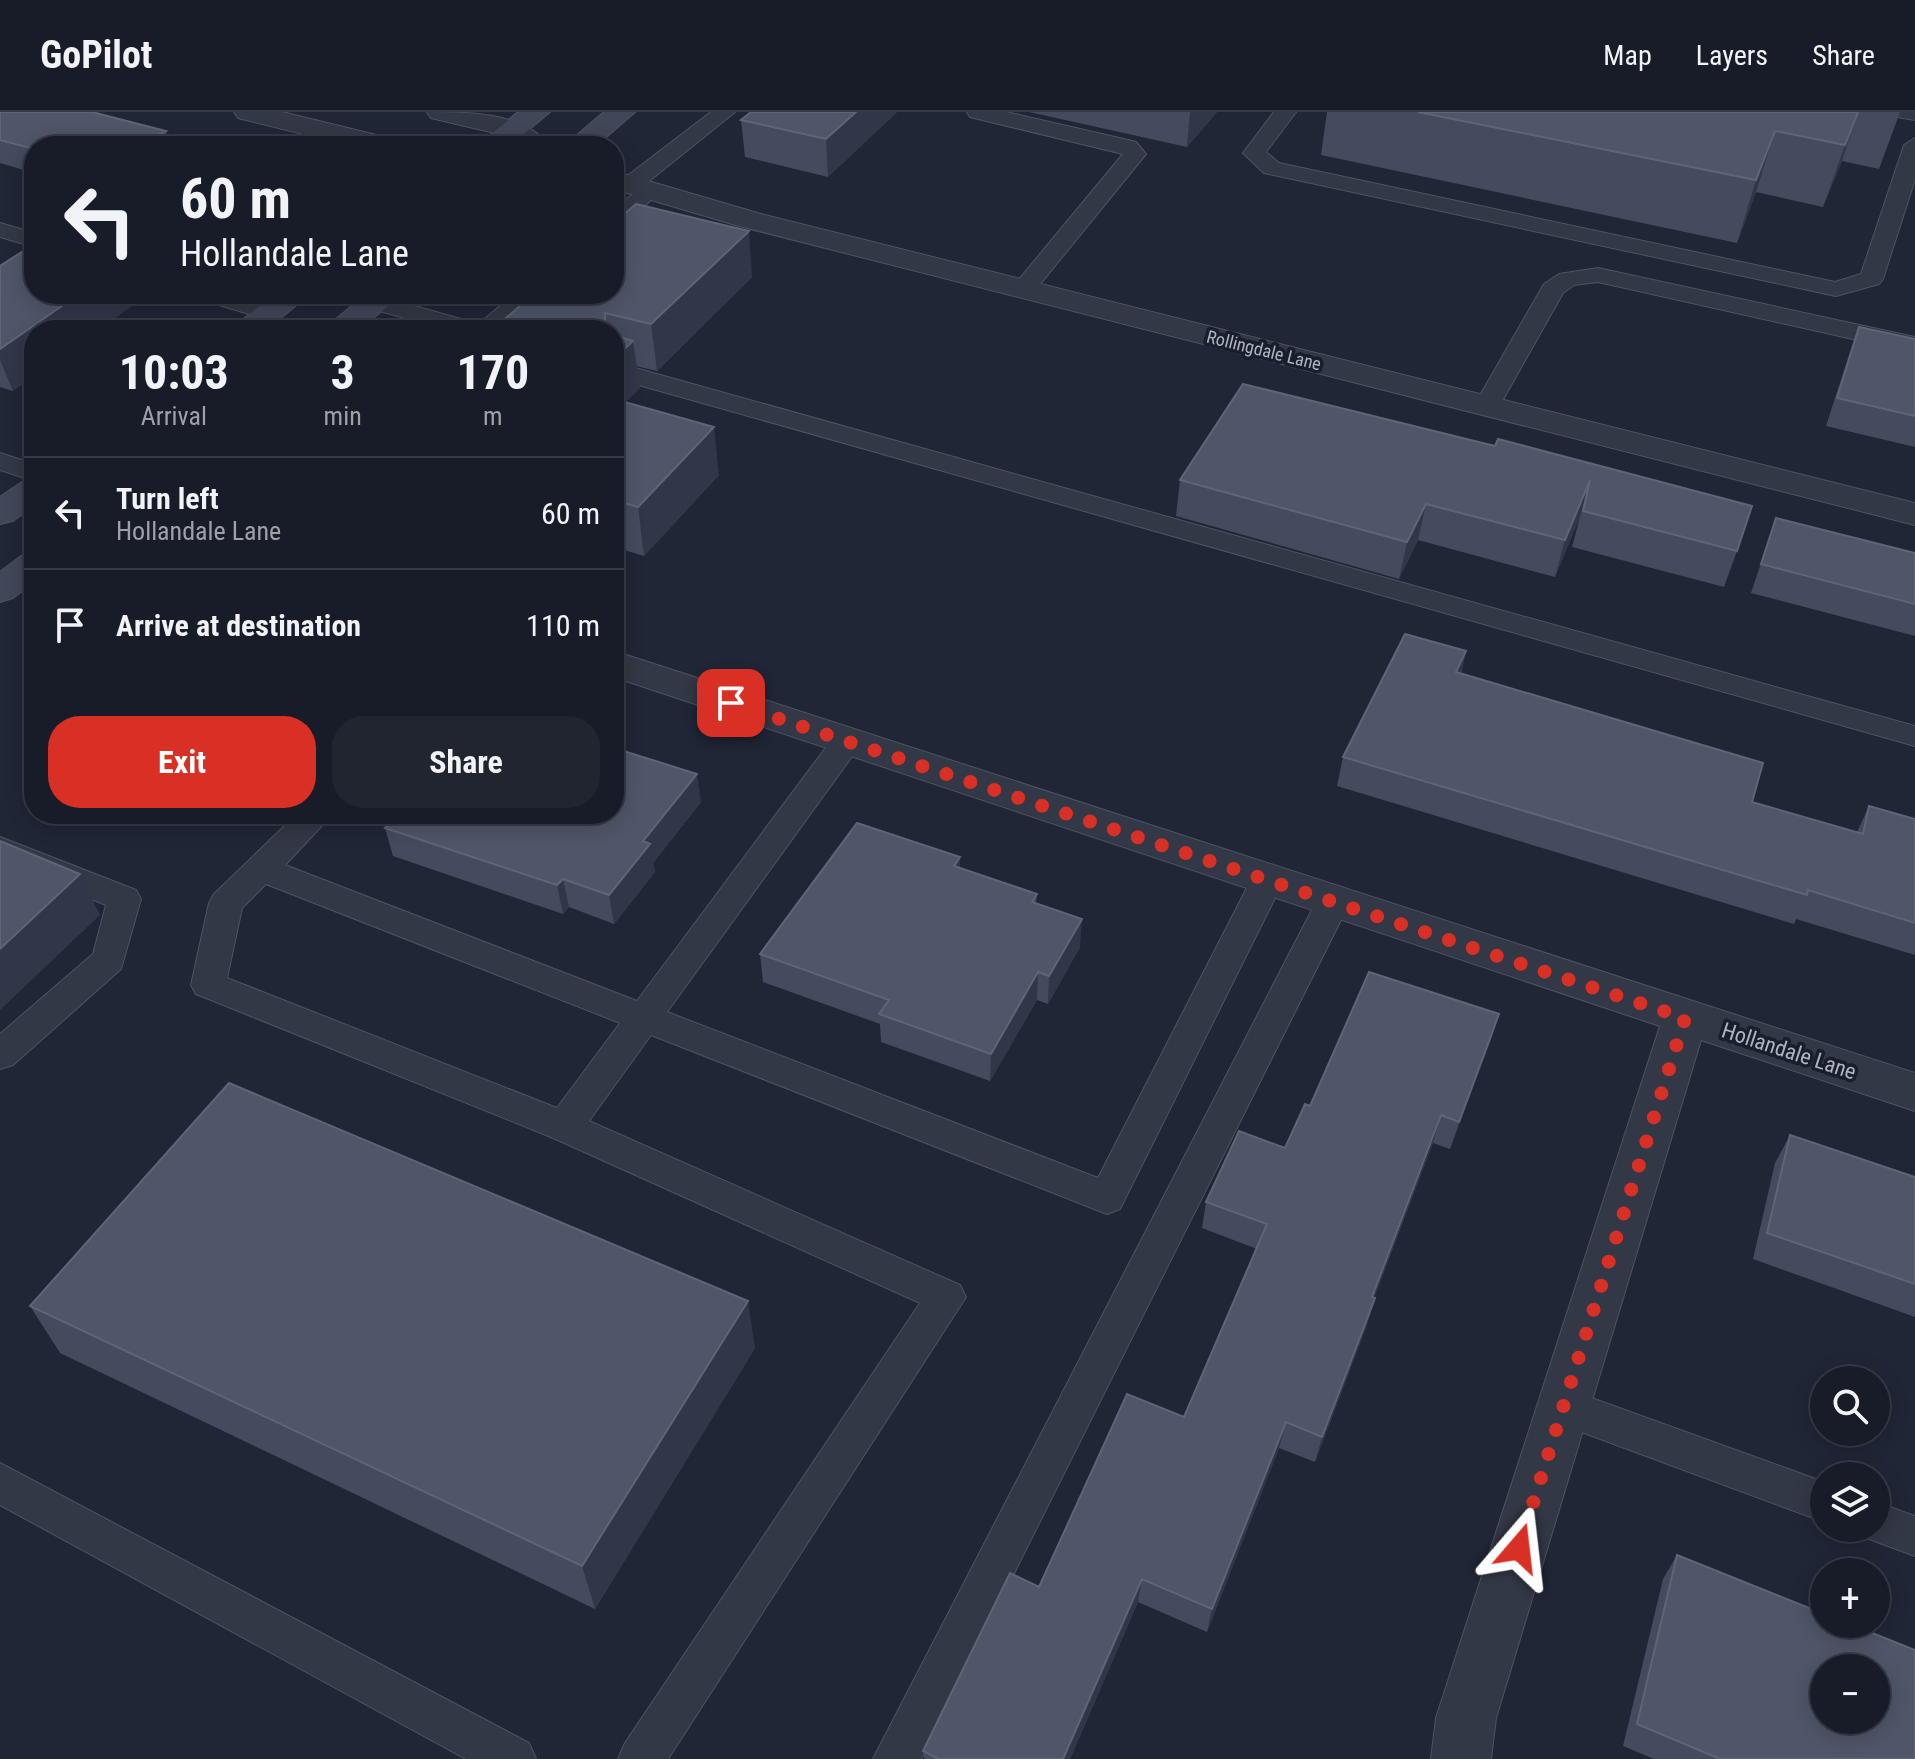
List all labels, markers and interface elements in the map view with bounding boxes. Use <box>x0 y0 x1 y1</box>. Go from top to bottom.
text: GoPilot <box>40 33 152 77</box>
text: Map <box>1603 39 1652 72</box>
text: Layers <box>1696 39 1768 72</box>
text: Share <box>1812 39 1875 72</box>
text: 60 m <box>180 166 291 232</box>
icon: left <box>48 168 152 272</box>
text: Hollandale Lane <box>180 233 409 275</box>
street label: Rollingdale Lane <box>1205 326 1323 374</box>
text: 10:03 <box>119 344 229 401</box>
text: 3 <box>331 344 355 401</box>
text: 170 <box>456 344 529 401</box>
text: Arrival <box>141 401 207 431</box>
text: min <box>324 401 362 431</box>
text: m <box>483 401 503 431</box>
text: Turn left <box>116 481 219 516</box>
icon: left <box>48 491 92 535</box>
text: 60 m <box>541 496 600 531</box>
text: Hollandale Lane <box>116 516 281 546</box>
icon: arrive <box>48 603 92 647</box>
text: Arrive at destination <box>116 608 361 643</box>
text: 110 m <box>526 608 600 643</box>
pin <box>697 669 765 737</box>
icon: arrive <box>709 681 753 725</box>
button: Exit <box>48 716 316 808</box>
button: Share <box>332 716 600 808</box>
street label: Hollandale Lane <box>1719 1018 1859 1084</box>
map controls <box>1810 1366 1890 1734</box>
button: search <box>1810 1366 1890 1446</box>
button: layers <box>1810 1462 1890 1542</box>
position arrow <box>1477 1506 1561 1590</box>
button: + <box>1810 1558 1890 1638</box>
button: − <box>1810 1654 1890 1734</box>

